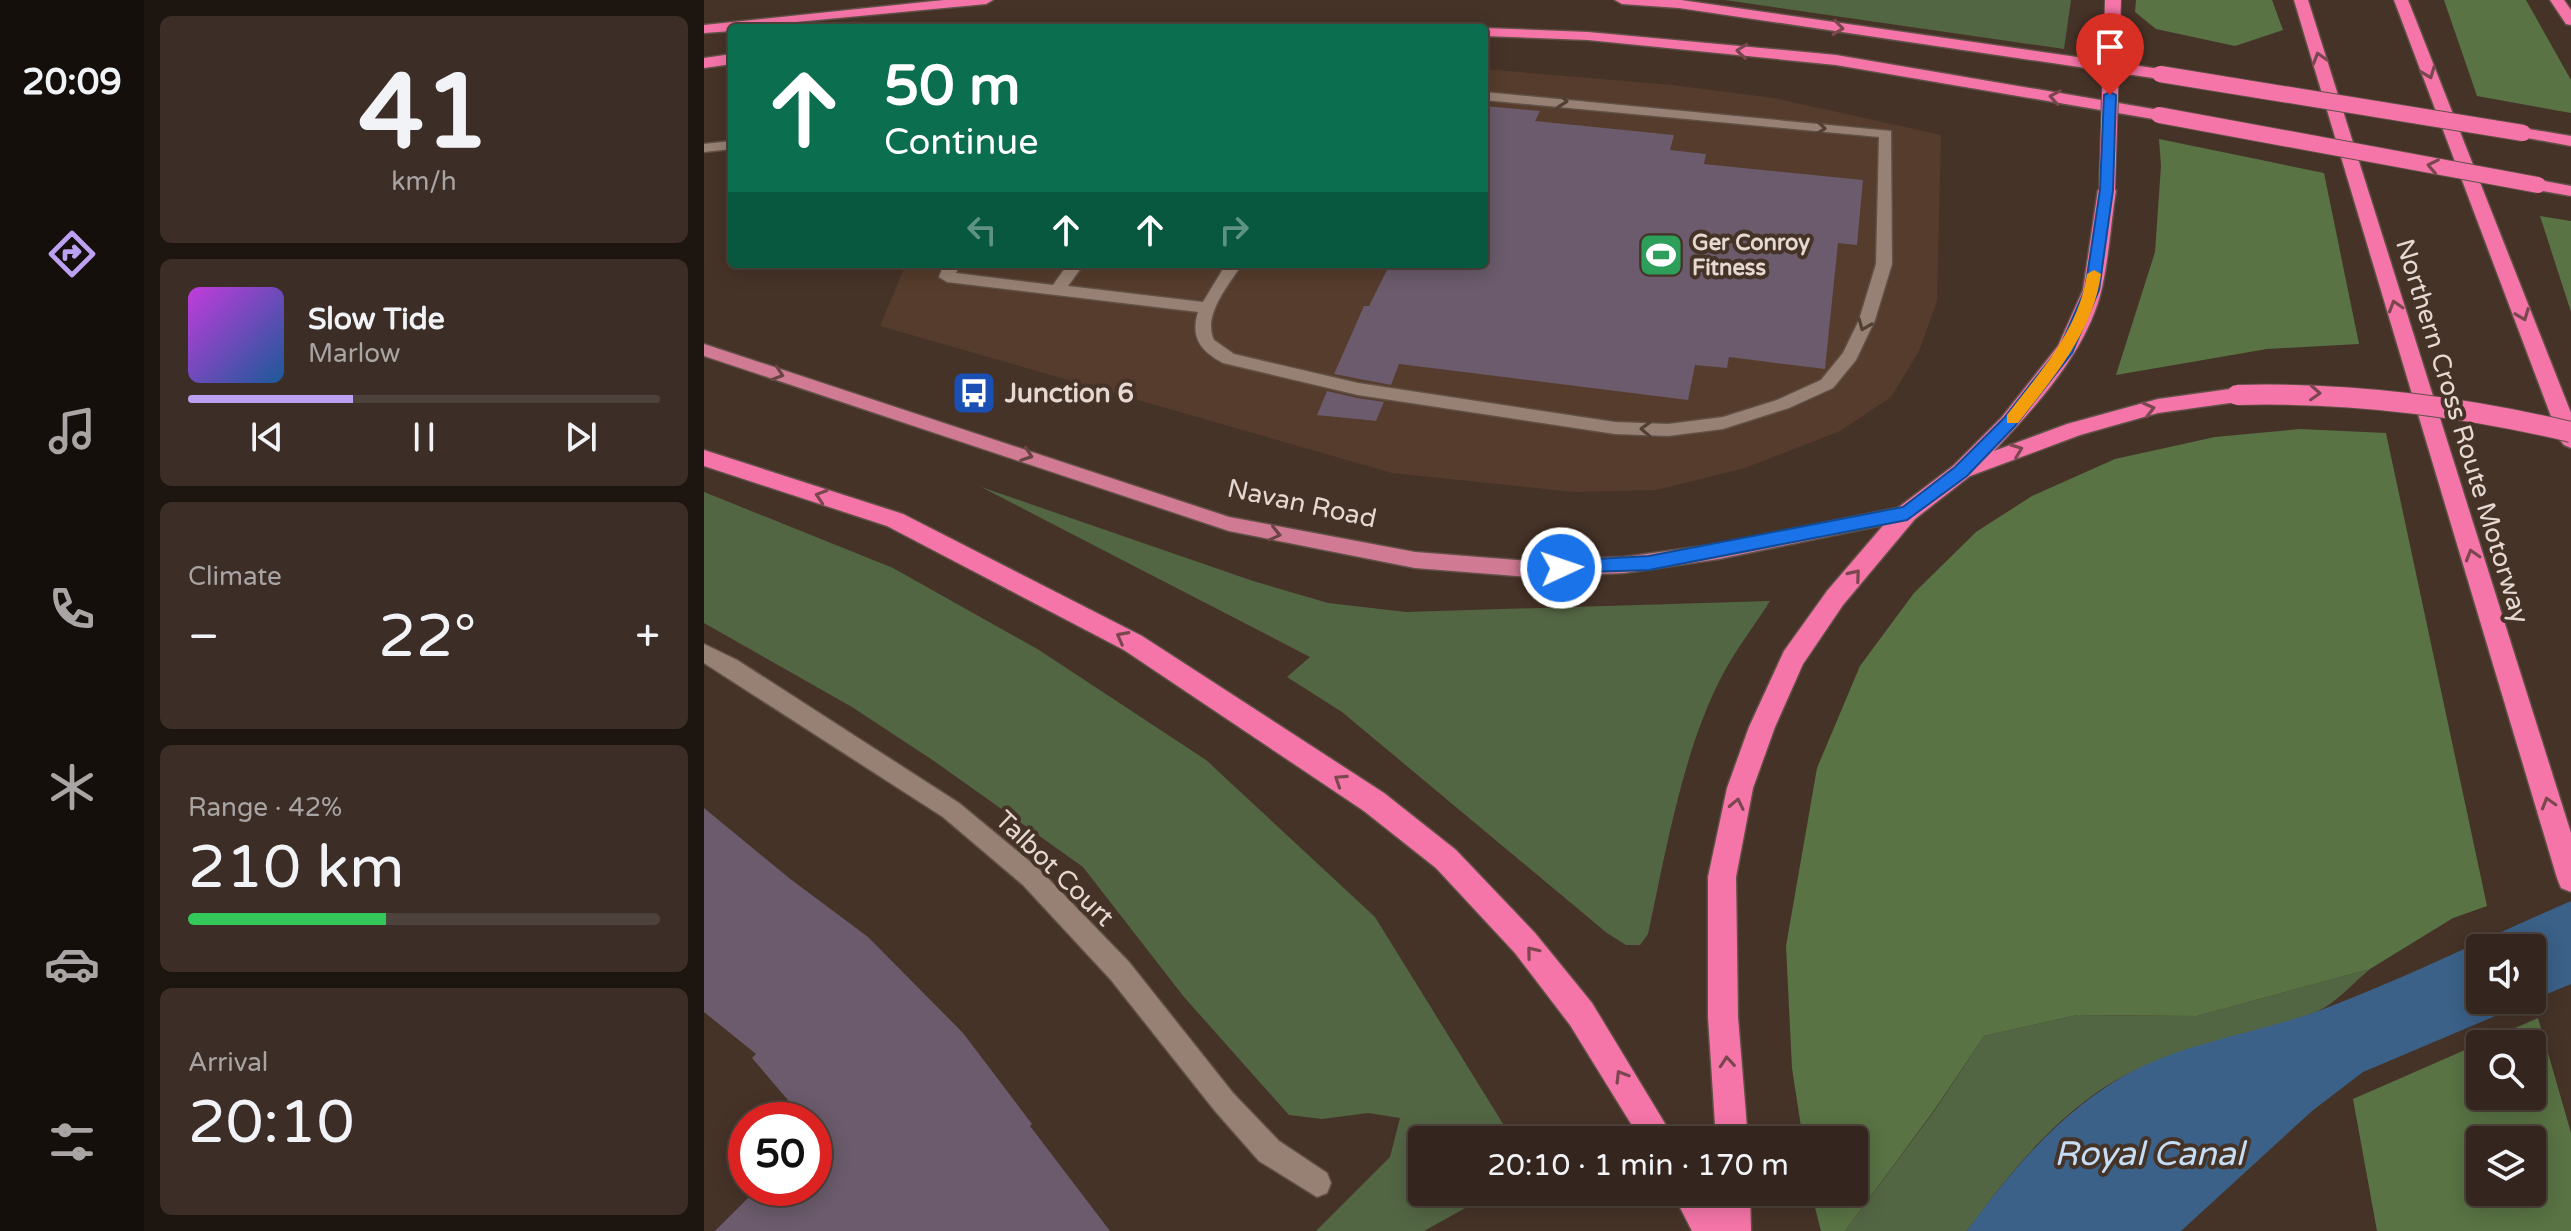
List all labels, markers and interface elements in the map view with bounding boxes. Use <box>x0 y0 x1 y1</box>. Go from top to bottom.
pin <box>2076 13 2144 95</box>
one-way arrow <box>1831 19 1845 36</box>
icon: arrive <box>2088 25 2132 69</box>
one-way arrow <box>1735 43 1748 60</box>
text: 41 <box>359 51 489 176</box>
one-way arrow <box>2312 51 2328 65</box>
text: 50 m <box>884 53 1020 120</box>
icon: ahead <box>752 56 856 160</box>
text: 20:09 <box>22 61 122 104</box>
one-way arrow <box>2419 65 2436 79</box>
one-way arrow <box>2048 89 2061 106</box>
one-way arrow <box>1556 93 1569 110</box>
one-way arrow <box>1814 119 1827 136</box>
text: Continue <box>884 121 1039 164</box>
one-way arrow <box>2427 158 2440 175</box>
text: km/h <box>391 166 457 197</box>
icon: left <box>960 208 1004 252</box>
icon: ahead <box>1044 208 1088 252</box>
icon: ahead <box>1128 208 1172 252</box>
icon: right <box>1212 208 1256 252</box>
icon: directions <box>44 226 100 282</box>
place label: Ger Conroy Fitness <box>1692 230 1810 281</box>
sports icon: Ger Conroy Fitness <box>1637 231 1685 279</box>
street label: Northern Cross Route Motorway <box>2389 235 2536 627</box>
one-way arrow <box>2388 300 2404 314</box>
text: Slow Tide <box>308 301 445 338</box>
one-way arrow <box>2513 307 2530 321</box>
one-way arrow <box>1857 317 1874 331</box>
text: Marlow <box>308 338 400 369</box>
one-way arrow <box>771 365 785 381</box>
bus stop icon: Junction 6 <box>950 369 998 417</box>
place label: Junction 6 <box>1004 378 1134 409</box>
one-way arrow <box>2309 384 2322 401</box>
one-way arrow <box>2142 401 2156 418</box>
icon: music <box>44 403 100 459</box>
icon: previous <box>245 415 289 459</box>
icon: pause <box>402 415 446 459</box>
icon: next <box>559 415 603 459</box>
one-way arrow <box>1639 421 1652 438</box>
one-way arrow <box>2009 443 2023 460</box>
one-way arrow <box>1020 446 1034 462</box>
street label: Navan Road <box>1225 473 1379 534</box>
one-way arrow <box>815 490 829 506</box>
one-way arrow <box>1268 525 1281 542</box>
position arrow <box>1519 526 1603 610</box>
one-way arrow <box>2465 548 2481 562</box>
text: Climate <box>188 561 282 592</box>
one-way arrow <box>1845 570 1859 585</box>
icon: phone <box>44 581 100 637</box>
text: 22° <box>378 601 476 673</box>
text: − <box>188 611 219 664</box>
text: + <box>635 611 660 664</box>
one-way arrow <box>1116 632 1130 647</box>
icon: climate <box>44 759 100 815</box>
one-way arrow <box>1334 774 1348 789</box>
text: Range · 42% <box>188 792 342 823</box>
one-way arrow <box>1727 797 1744 811</box>
one-way arrow <box>2541 797 2557 811</box>
street label: Talbot Court <box>989 804 1120 933</box>
text: 210 km <box>188 832 404 904</box>
map controls <box>2466 934 2546 1206</box>
button: sound <box>2466 934 2546 1014</box>
icon: car <box>44 936 100 992</box>
one-way arrow <box>1527 947 1542 962</box>
button: search <box>2466 1030 2546 1110</box>
text: Arrival <box>188 1047 268 1078</box>
one-way arrow <box>1718 1055 1735 1068</box>
one-way arrow <box>1615 1070 1631 1085</box>
text: 20:10 <box>188 1087 354 1159</box>
speed limit sign: 50 <box>728 1102 832 1206</box>
icon: filters <box>44 1114 100 1170</box>
button: layers <box>2466 1126 2546 1206</box>
water label: Royal Canal <box>2054 1134 2248 1175</box>
text: 20:10 · 1 min · 170 m <box>1487 1147 1789 1184</box>

